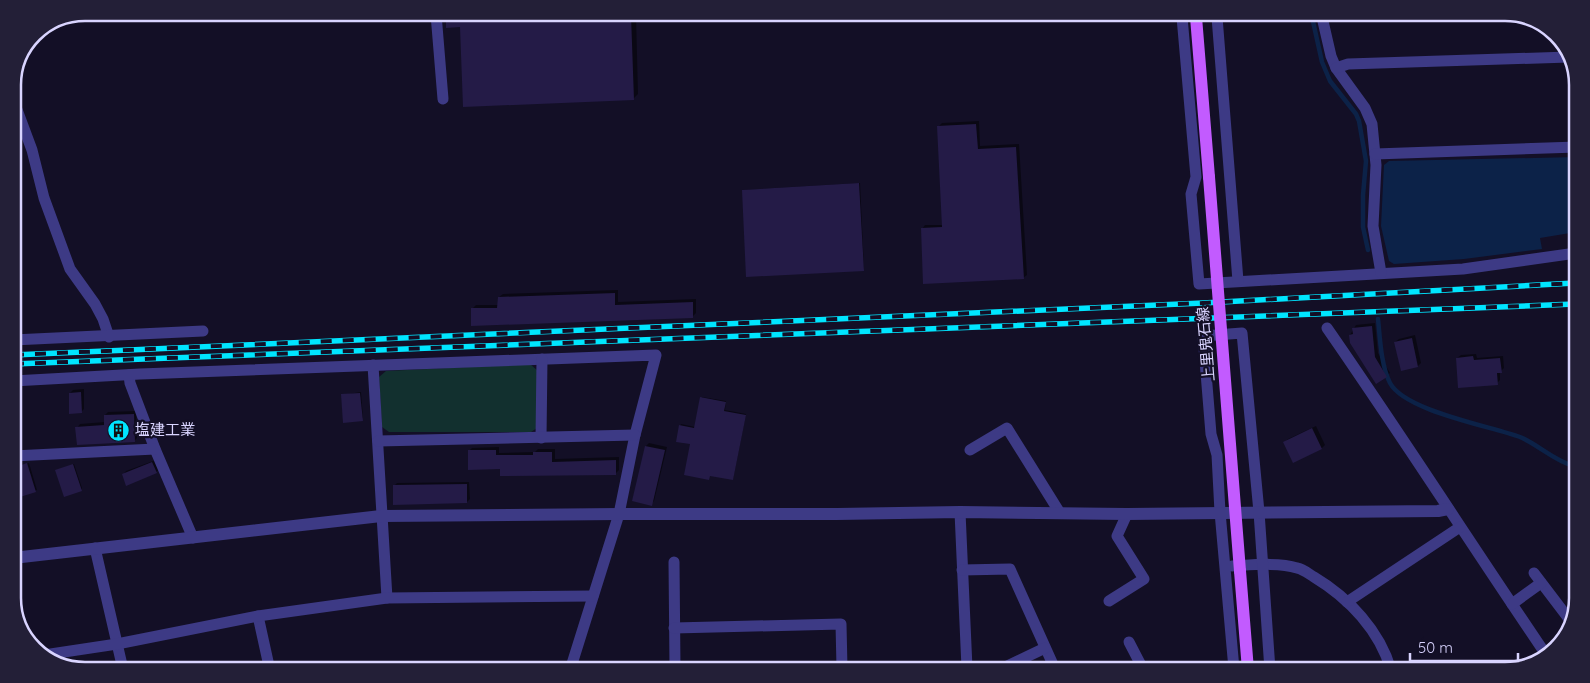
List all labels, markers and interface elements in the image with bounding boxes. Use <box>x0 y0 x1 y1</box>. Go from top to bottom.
street label: 上里鬼石線 <box>1193 306 1218 382</box>
building icon: 塩建工業 <box>107 418 131 442</box>
place label: 塩建工業 <box>135 420 195 439</box>
scale bar <box>1410 630 1518 662</box>
text: 50 m <box>1418 638 1453 657</box>

